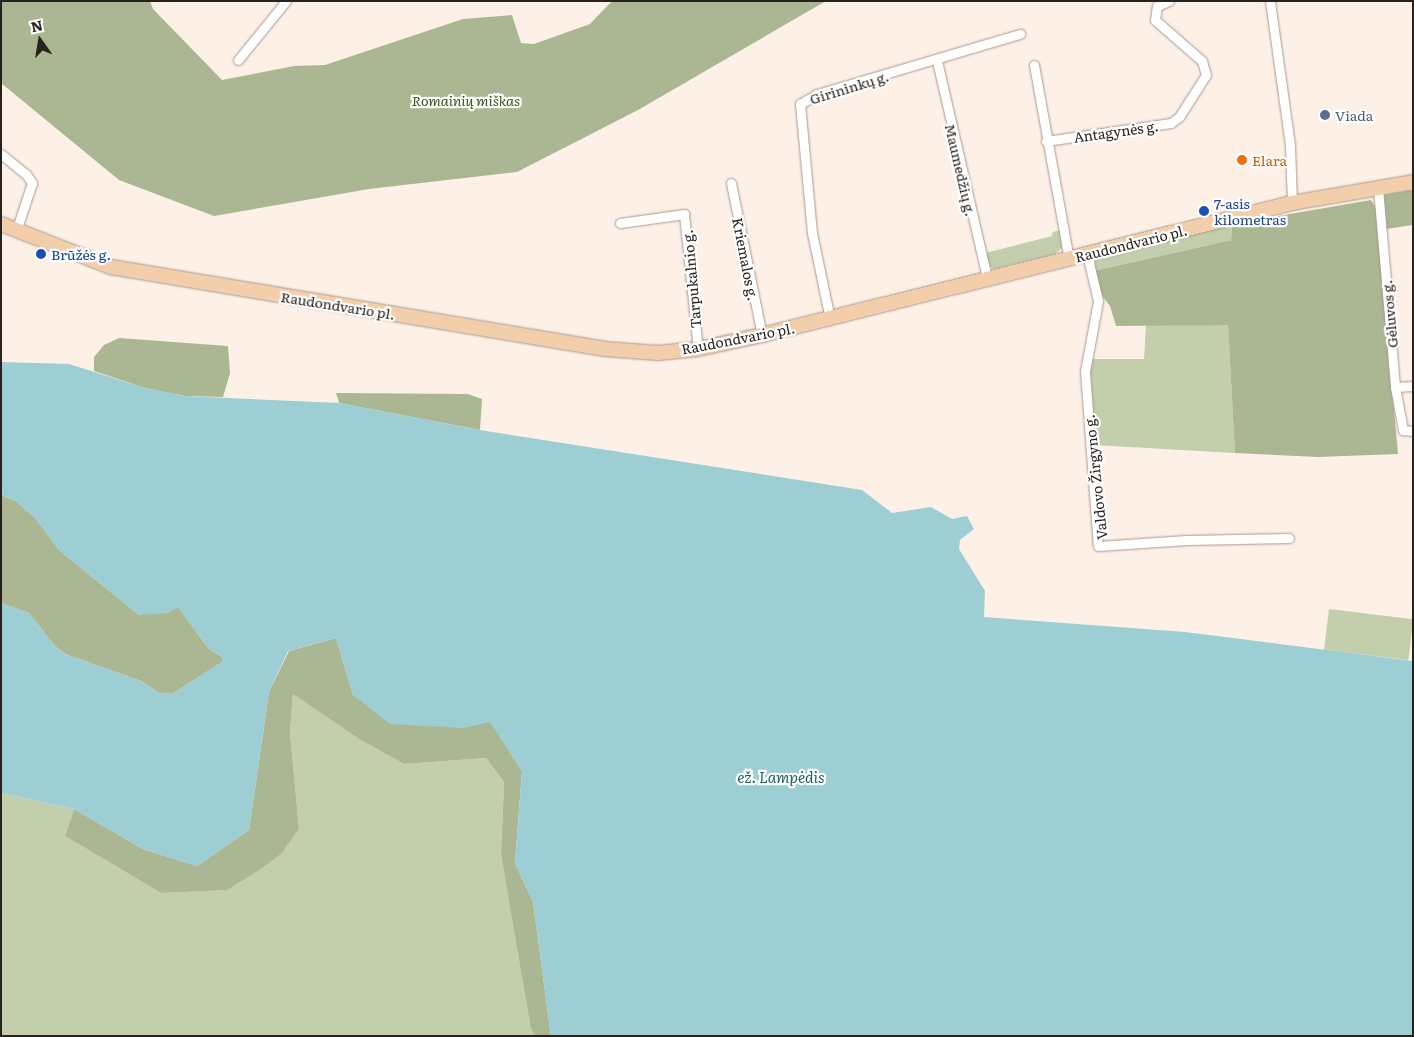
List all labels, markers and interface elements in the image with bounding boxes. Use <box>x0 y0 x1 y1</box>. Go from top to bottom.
text: N <box>29 14 45 36</box>
north arrow <box>15 15 65 65</box>
street label: Girininkų g. <box>807 67 891 107</box>
park label: Romainių miškas <box>412 92 520 108</box>
place label: Viada <box>1335 107 1373 123</box>
marker: Viada <box>1319 109 1331 121</box>
street label: Antagynės g. <box>1072 117 1160 145</box>
street label: Maumedžių g. <box>942 122 980 218</box>
place label: Elara <box>1252 152 1287 168</box>
marker: Elara <box>1236 154 1248 166</box>
place label: 7-asis kilometras <box>1214 195 1286 228</box>
marker: 7-asis kilometras <box>1198 205 1210 217</box>
street label: Kriemalos g. <box>730 216 762 302</box>
street label: Raudondvario pl. <box>1073 221 1189 265</box>
street label: Tarpukalnio g. <box>678 229 704 329</box>
place label: Brūžės g. <box>51 246 111 262</box>
marker: Brūžės g. <box>35 248 47 260</box>
street label: Gėluvos g. <box>1378 279 1400 349</box>
street label: Raudondvario pl. <box>280 288 396 322</box>
street label: Raudondvario pl. <box>680 319 796 357</box>
street label: Valdovo Žirgyno g. <box>1080 414 1110 540</box>
water label: ež. Lampėdis <box>737 768 825 786</box>

